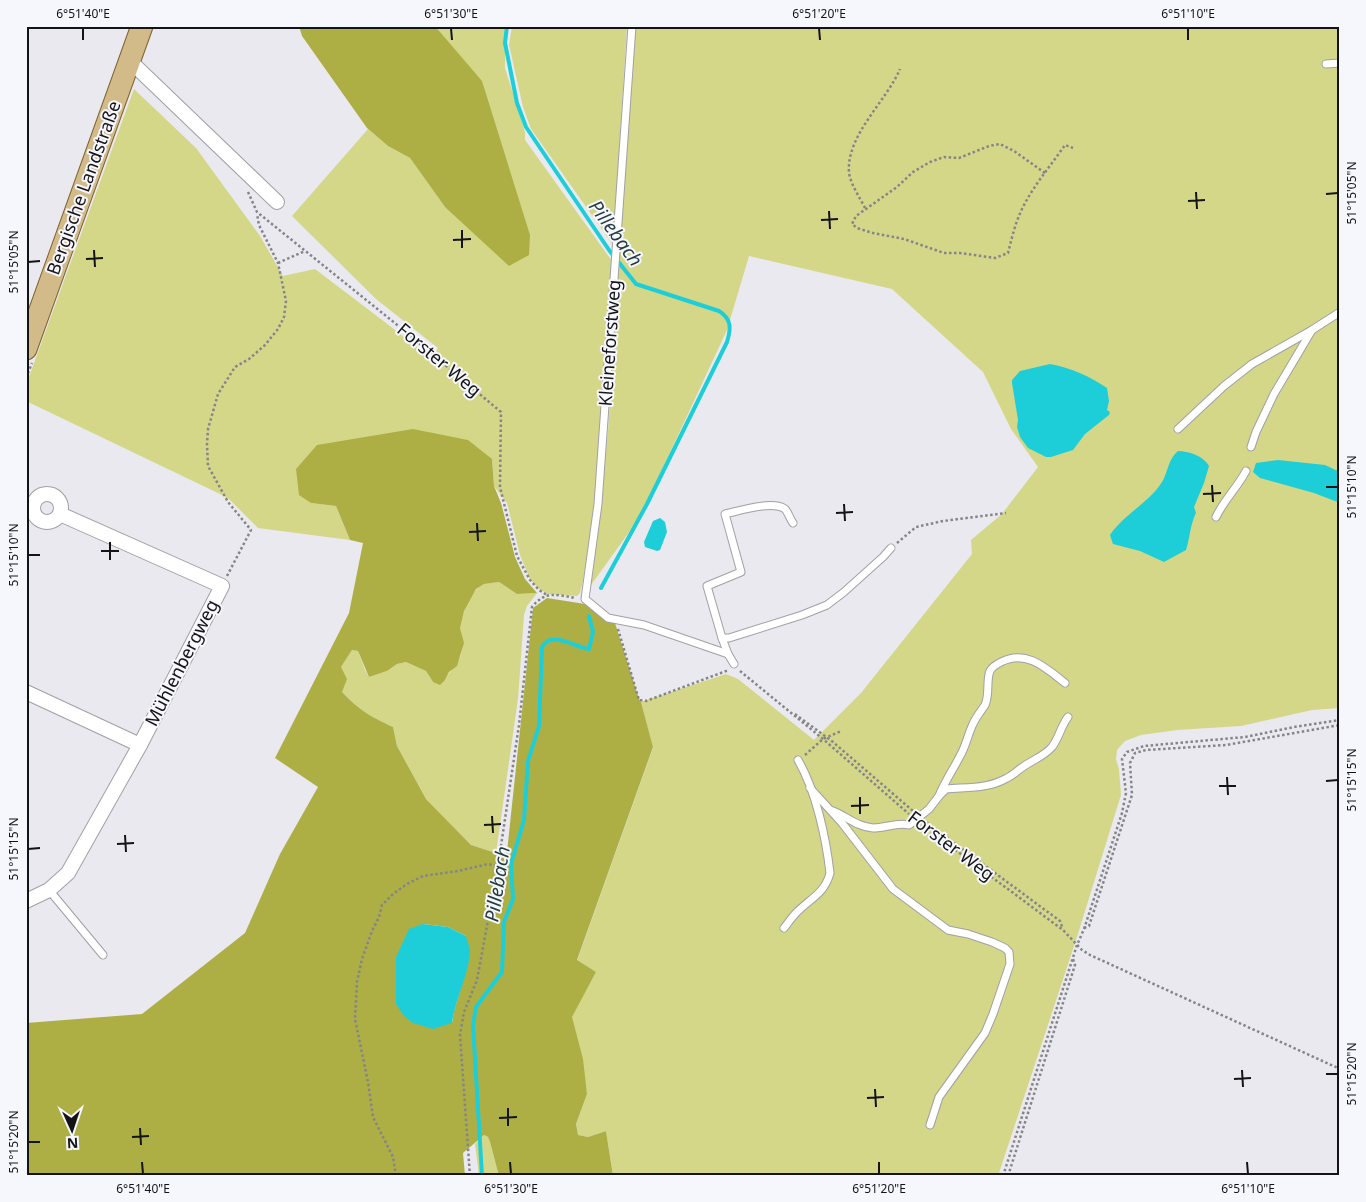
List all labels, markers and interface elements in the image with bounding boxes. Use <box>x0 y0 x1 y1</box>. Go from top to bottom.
text: 6°51'40"E <box>56 5 110 22</box>
text: 6°51'30"E <box>424 5 478 22</box>
text: 6°51'20"E <box>792 5 846 22</box>
text: 6°51'10"E <box>1161 5 1215 22</box>
street label: Bergische Landstraße <box>40 97 126 278</box>
text: 51°15'05"N <box>1343 161 1360 225</box>
water label: Pillebach <box>583 194 649 272</box>
text: 51°15'05"N <box>5 230 22 294</box>
street label: Kleineforstweg <box>593 279 625 407</box>
street label: Forster Weg <box>393 317 487 401</box>
text: 51°15'10"N <box>1343 455 1360 519</box>
text: 51°15'10"N <box>5 523 22 587</box>
street label: Mühlenbergweg <box>139 595 223 730</box>
text: 51°15'15"N <box>1343 748 1360 812</box>
street label: Forster Weg <box>903 805 1000 886</box>
text: 51°15'15"N <box>5 817 22 881</box>
water label: Pillebach <box>478 844 516 924</box>
text: 51°15'20"N <box>1343 1042 1360 1106</box>
north arrow <box>48 1104 98 1154</box>
text: 51°15'20"N <box>5 1110 22 1174</box>
text: N <box>67 1134 79 1153</box>
text: 6°51'40"E <box>116 1180 170 1197</box>
text: 6°51'30"E <box>484 1180 538 1197</box>
text: 6°51'20"E <box>852 1180 906 1197</box>
text: 6°51'10"E <box>1221 1180 1275 1197</box>

